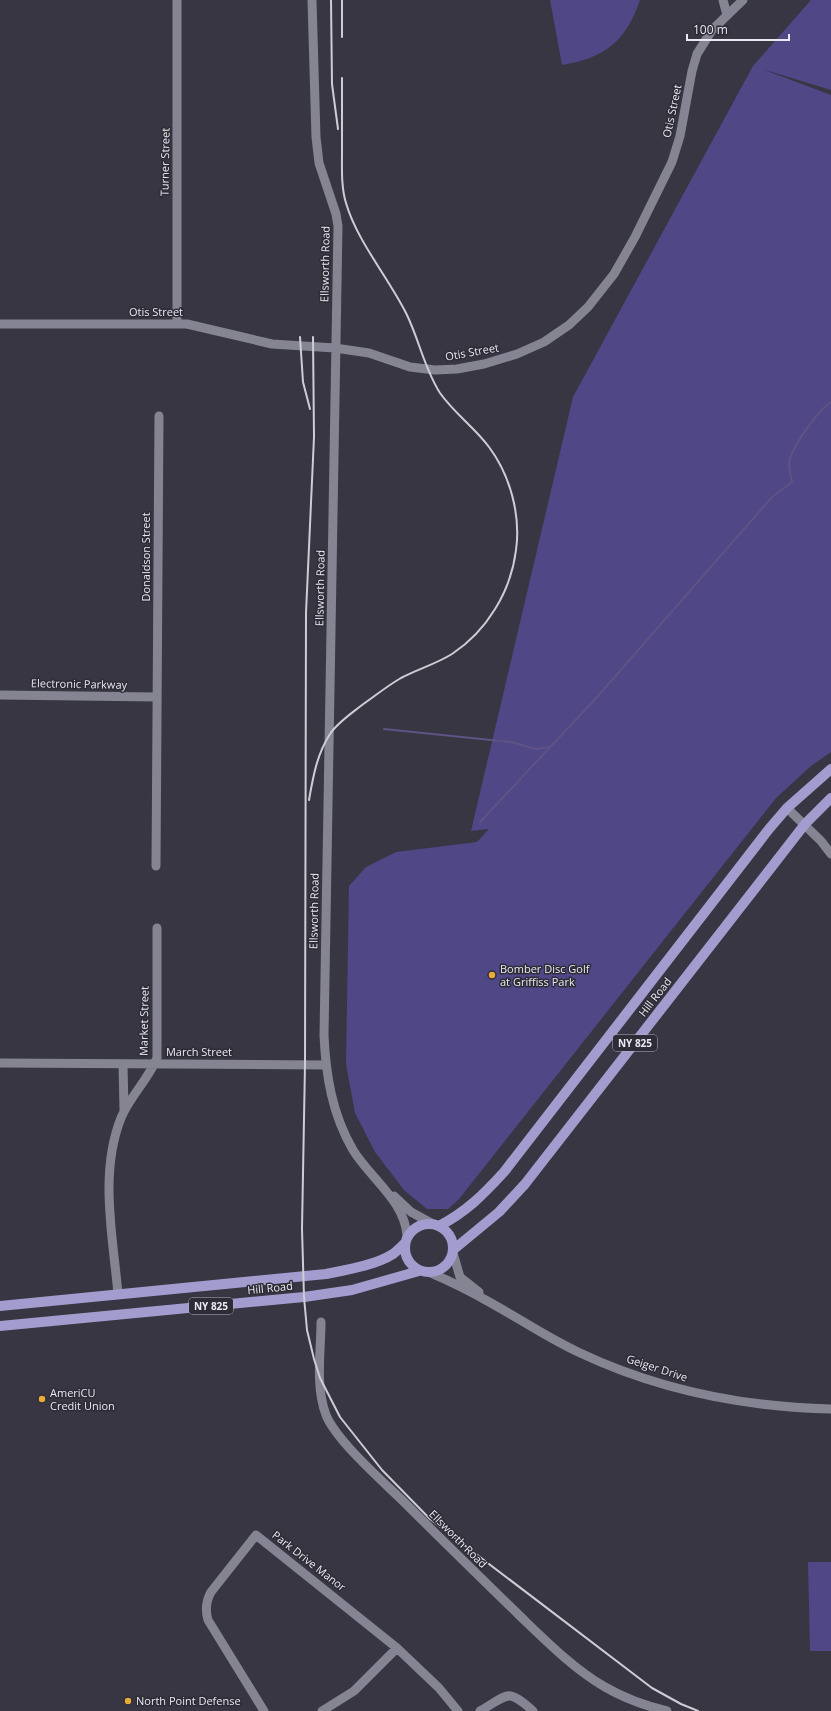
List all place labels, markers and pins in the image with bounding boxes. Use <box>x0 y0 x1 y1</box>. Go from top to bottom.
place label: Bomber Disc Golf at Griffiss Park <box>500 961 591 989</box>
marker: Bomber Disc Golf at Griffiss Park <box>487 970 497 980</box>
place label: AmeriCU Credit Union <box>50 1385 115 1413</box>
marker: AmeriCU Credit Union <box>37 1394 47 1404</box>
place label: North Point Defense <box>136 1693 241 1708</box>
marker: North Point Defense <box>123 1696 133 1706</box>

